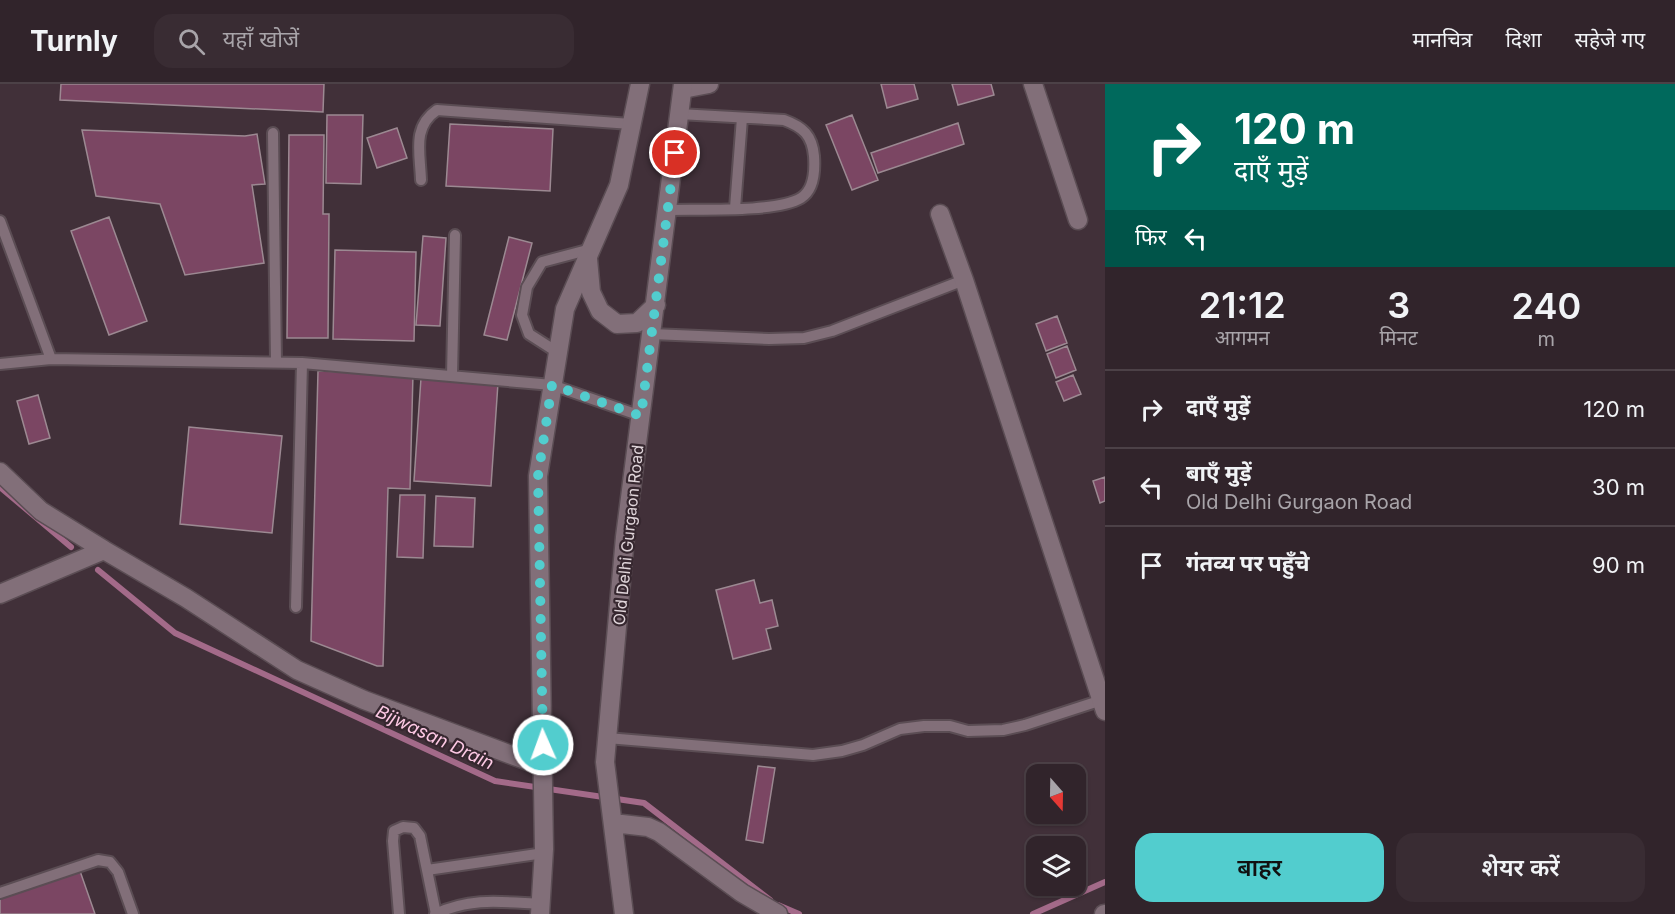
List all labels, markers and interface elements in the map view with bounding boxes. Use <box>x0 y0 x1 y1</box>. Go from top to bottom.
search box <box>154 14 574 68</box>
text: Turnly <box>30 24 118 58</box>
icon: search <box>175 25 208 58</box>
text: यहाँ खोजें <box>223 26 299 52</box>
text: मानचित्र <box>1412 27 1472 52</box>
text: दिशा <box>1505 27 1542 52</box>
text: सहेजे गए <box>1575 27 1645 52</box>
text: 120 m <box>1234 103 1355 154</box>
icon: right <box>1135 108 1213 186</box>
pin <box>649 127 700 178</box>
icon: arrive <box>658 136 691 169</box>
text: दाएँ मुड़ें <box>1234 154 1308 187</box>
icon: left <box>1179 222 1212 255</box>
text: फिर <box>1135 224 1167 250</box>
text: 21:12 <box>1199 283 1286 327</box>
text: 3 <box>1387 283 1410 327</box>
text: 240 <box>1512 284 1581 328</box>
text: आगमन <box>1215 326 1270 350</box>
text: मिनट <box>1379 326 1418 350</box>
text: m <box>1538 327 1555 351</box>
icon: right <box>1135 393 1168 426</box>
text: दाएँ मुड़ें <box>1186 394 1250 420</box>
text: 120 m <box>1583 396 1645 422</box>
street label: Old Delhi Gurgaon Road <box>609 444 647 626</box>
text: बाएँ मुड़ें <box>1186 460 1252 486</box>
icon: left <box>1135 471 1168 504</box>
text: 30 m <box>1592 474 1645 500</box>
text: Old Delhi Gurgaon Road <box>1186 490 1412 514</box>
icon: arrive <box>1135 549 1168 582</box>
text: गंतव्य पर पहुँचे <box>1186 550 1310 576</box>
text: 90 m <box>1592 552 1645 578</box>
water label: Bijwasan Drain <box>373 700 497 774</box>
position arrow <box>511 713 575 777</box>
north arrow <box>1026 764 1086 824</box>
map controls <box>1026 764 1086 896</box>
button: बाहर <box>1135 833 1384 902</box>
button: शेयर करें <box>1396 833 1645 902</box>
button: layers <box>1026 836 1086 896</box>

